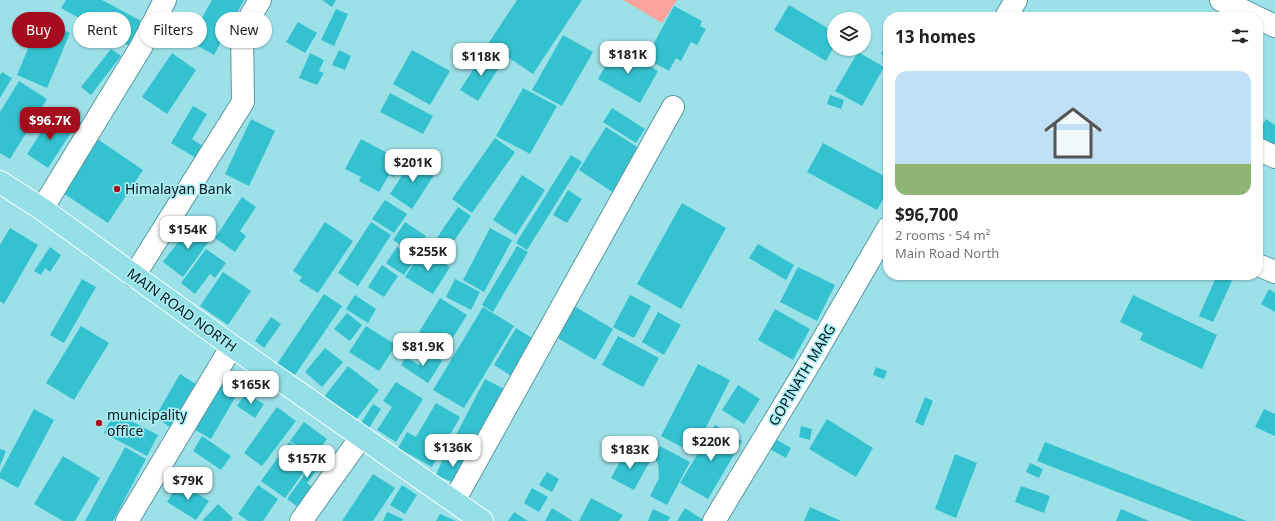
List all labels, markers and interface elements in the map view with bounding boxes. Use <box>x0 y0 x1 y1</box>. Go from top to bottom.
chip: Buy <box>12 12 65 48</box>
chip: Rent <box>73 12 131 48</box>
chip: Filters <box>139 12 207 48</box>
chip: New <box>215 12 272 48</box>
map controls <box>827 12 871 56</box>
button: layers <box>827 12 871 56</box>
text: 13 homes <box>895 25 976 48</box>
icon: filters <box>1229 25 1251 47</box>
pin: $181K <box>600 41 656 75</box>
pin: $118K <box>453 43 509 77</box>
text: $181K <box>609 45 647 63</box>
text: $118K <box>462 47 500 65</box>
icon: home <box>1037 97 1109 169</box>
pin: $96.7K <box>17 107 83 141</box>
text: $96.7K <box>29 111 71 129</box>
pin: $201K <box>385 149 441 183</box>
text: $201K <box>394 153 432 171</box>
place label: Himalayan Bank <box>125 179 232 198</box>
marker: Himalayan Bank <box>112 184 122 194</box>
text: $96,700 <box>895 203 958 226</box>
pin: $154K <box>160 216 216 250</box>
text: $154K <box>169 220 207 238</box>
text: 2 rooms · 54 m² <box>895 226 990 244</box>
pin: $255K <box>400 238 456 272</box>
text: $255K <box>409 242 447 260</box>
text: Main Road North <box>895 244 999 262</box>
street label: MAIN ROAD NORTH <box>124 263 241 356</box>
street label: GOPINATH MARG <box>764 320 839 429</box>
pin: $81.9K <box>390 333 456 367</box>
text: $81.9K <box>402 337 444 355</box>
pin: $165K <box>223 371 279 405</box>
text: $165K <box>232 375 270 393</box>
place label: municipality office <box>107 405 188 440</box>
marker: municipality office <box>94 418 104 428</box>
pin: $220K <box>683 428 739 462</box>
text: $220K <box>692 432 730 450</box>
pin: $136K <box>425 434 481 468</box>
pin: $183K <box>602 436 658 470</box>
text: $136K <box>434 438 472 456</box>
text: $183K <box>611 440 649 458</box>
pin: $157K <box>279 445 335 479</box>
text: $157K <box>288 449 326 467</box>
pin: $79K <box>164 467 212 501</box>
text: $79K <box>173 471 203 489</box>

